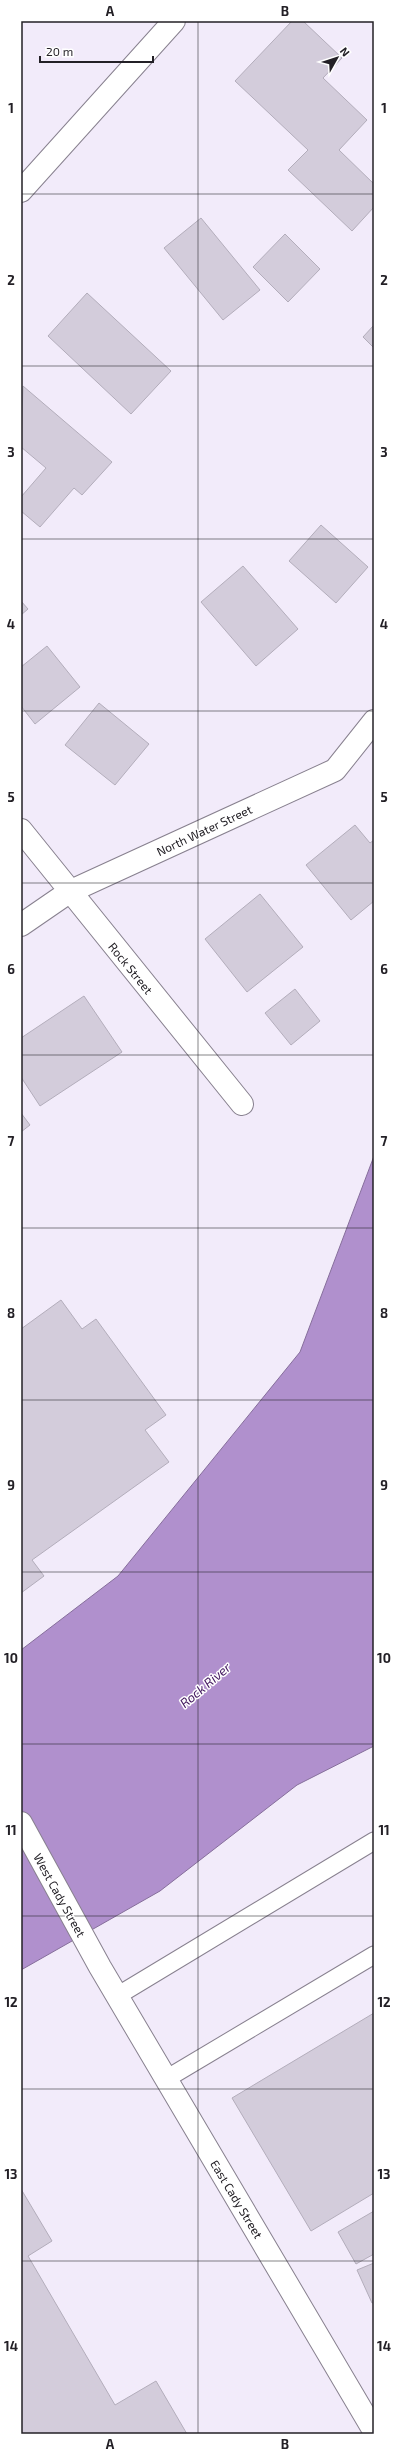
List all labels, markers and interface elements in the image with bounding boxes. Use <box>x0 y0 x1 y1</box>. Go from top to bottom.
text: A <box>106 3 115 19</box>
text: B <box>281 3 289 19</box>
scale bar <box>40 38 153 64</box>
north arrow <box>317 38 357 78</box>
text: 20 m <box>46 44 73 58</box>
text: N <box>338 44 353 59</box>
text: 1 <box>8 100 14 116</box>
text: 1 <box>381 100 387 116</box>
text: 2 <box>7 272 15 288</box>
text: 2 <box>380 272 388 288</box>
text: 3 <box>7 444 15 460</box>
text: 3 <box>380 444 388 460</box>
text: 4 <box>7 616 15 632</box>
text: 4 <box>380 616 388 632</box>
text: 5 <box>7 789 15 805</box>
text: 5 <box>380 789 388 805</box>
street label: North Water Street <box>154 802 254 858</box>
street label: Rock Street <box>106 939 156 997</box>
text: 6 <box>7 961 15 977</box>
text: 6 <box>380 961 388 977</box>
text: 7 <box>8 1133 15 1149</box>
text: 7 <box>381 1133 388 1149</box>
text: 8 <box>7 1305 15 1321</box>
text: 8 <box>380 1305 388 1321</box>
text: 9 <box>7 1477 15 1493</box>
text: 9 <box>380 1477 388 1493</box>
text: 10 <box>4 1650 18 1666</box>
text: 10 <box>377 1650 391 1666</box>
water label: Rock River <box>176 1659 234 1711</box>
text: 11 <box>5 1822 17 1838</box>
text: 11 <box>378 1822 390 1838</box>
street label: West Cady Street <box>31 1851 89 1940</box>
text: 12 <box>4 1994 18 2010</box>
text: 12 <box>377 1994 391 2010</box>
street label: East Cady Street <box>208 2157 266 2241</box>
text: 13 <box>5 2166 18 2182</box>
text: 13 <box>378 2166 391 2182</box>
text: 14 <box>4 2338 18 2354</box>
text: 14 <box>377 2338 391 2354</box>
text: A <box>106 2436 115 2452</box>
text: B <box>281 2436 289 2452</box>

